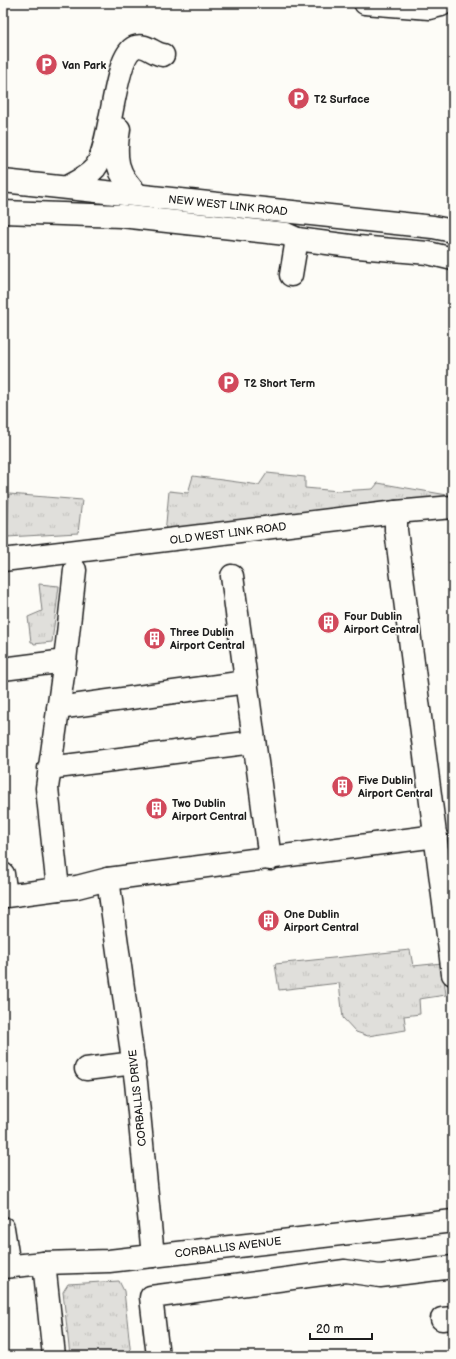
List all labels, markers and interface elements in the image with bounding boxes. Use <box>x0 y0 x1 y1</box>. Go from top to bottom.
parking icon: Van Park <box>34 52 60 78</box>
place label: Van Park <box>62 59 106 72</box>
parking icon: T2 Surface <box>286 86 312 112</box>
place label: T2 Surface <box>314 93 370 106</box>
street label: NEW WEST LINK ROAD <box>168 193 288 218</box>
parking icon: T2 Short Term <box>215 370 241 396</box>
place label: T2 Short Term <box>244 377 315 390</box>
street label: OLD WEST LINK ROAD <box>169 520 287 547</box>
building icon: Four Dublin Airport Central <box>316 609 342 635</box>
place label: Four Dublin Airport Central <box>343 610 419 636</box>
building icon: Three Dublin Airport Central <box>142 625 168 651</box>
place label: Three Dublin Airport Central <box>169 626 245 652</box>
building icon: Five Dublin Airport Central <box>330 773 356 799</box>
place label: Five Dublin Airport Central <box>357 774 433 800</box>
building icon: Two Dublin Airport Central <box>144 796 170 822</box>
place label: Two Dublin Airport Central <box>171 797 247 823</box>
building icon: One Dublin Airport Central <box>255 907 281 933</box>
place label: One Dublin Airport Central <box>283 908 359 934</box>
street label: CORBALLIS DRIVE <box>126 1049 149 1147</box>
street label: CORBALLIS AVENUE <box>174 1235 282 1260</box>
scale bar <box>310 1315 372 1341</box>
text: 20 m <box>316 1322 343 1337</box>

